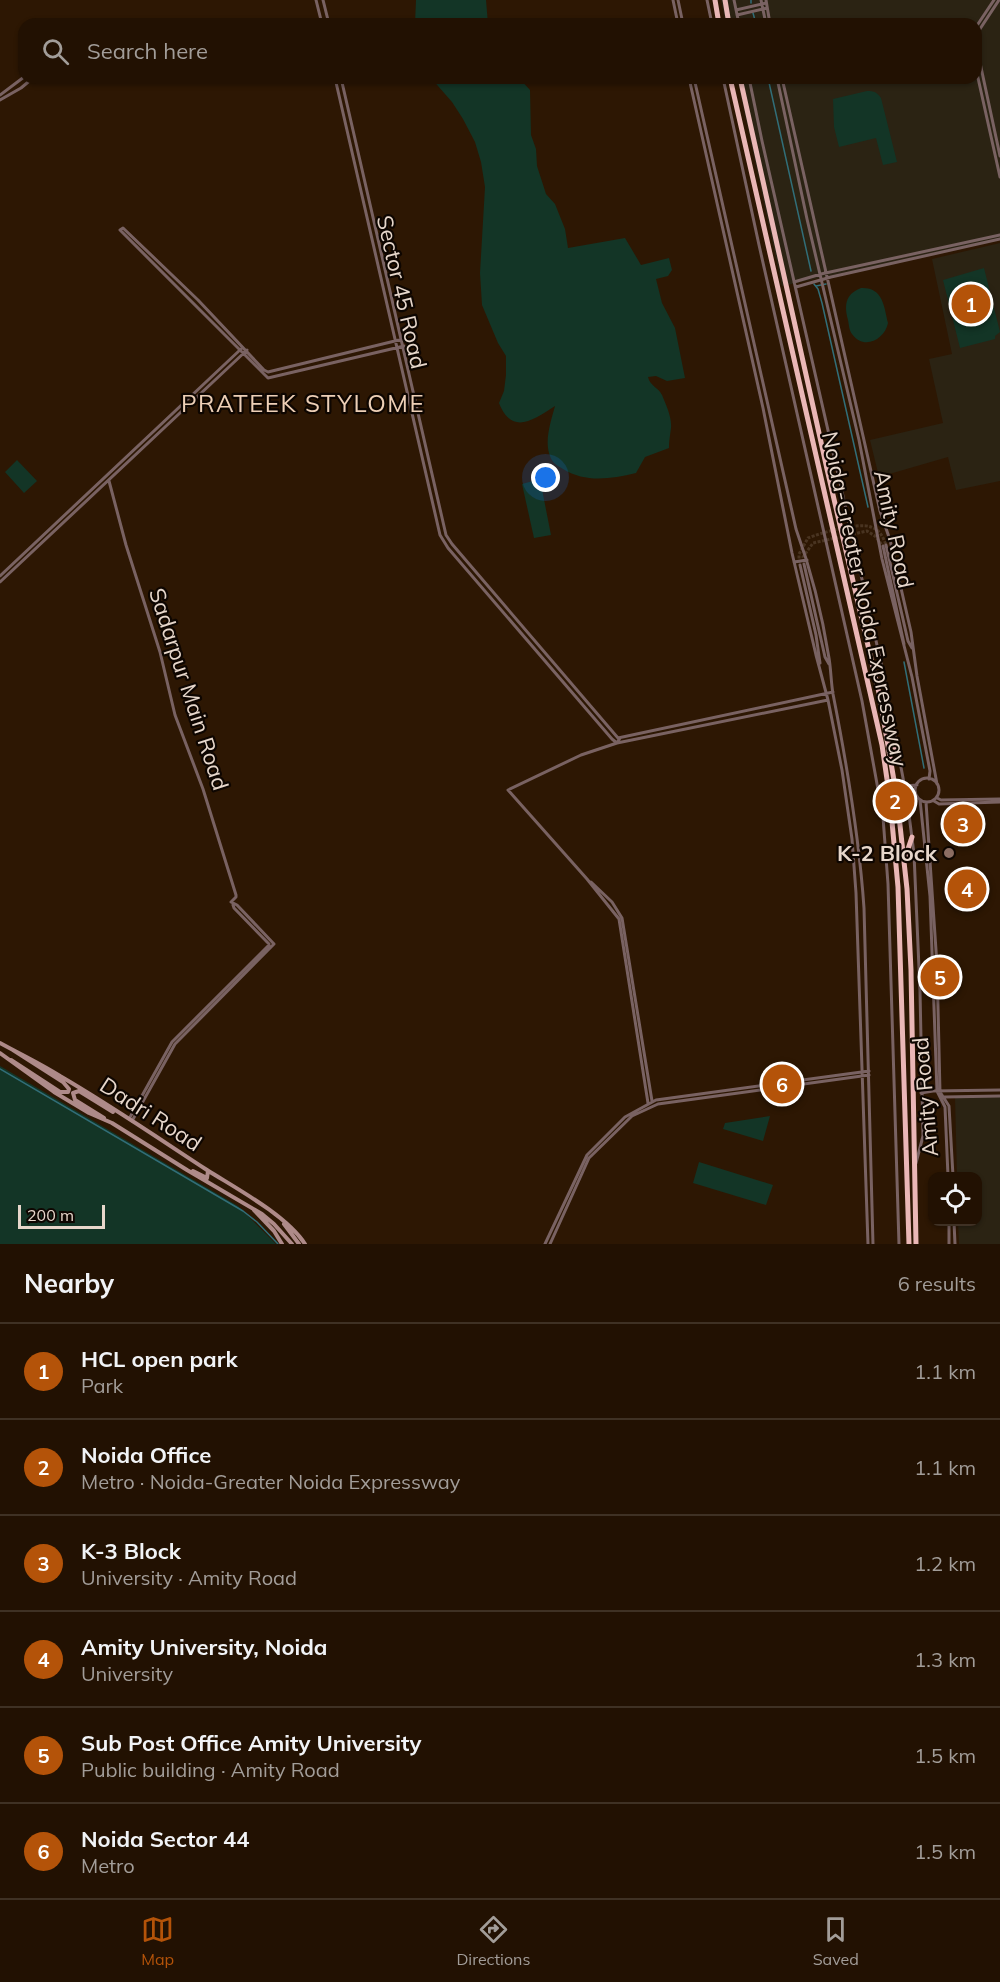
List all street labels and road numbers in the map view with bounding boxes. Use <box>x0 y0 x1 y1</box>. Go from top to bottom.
street label: Sector 45 Road <box>371 213 433 371</box>
street label: Noida-Greater Noida Expressway <box>816 429 914 769</box>
street label: Amity Road <box>868 467 920 591</box>
street label: Sadarpur Main Road <box>143 584 235 794</box>
street label: Amity Road <box>906 1036 944 1158</box>
street label: Dadri Road <box>95 1071 207 1157</box>

